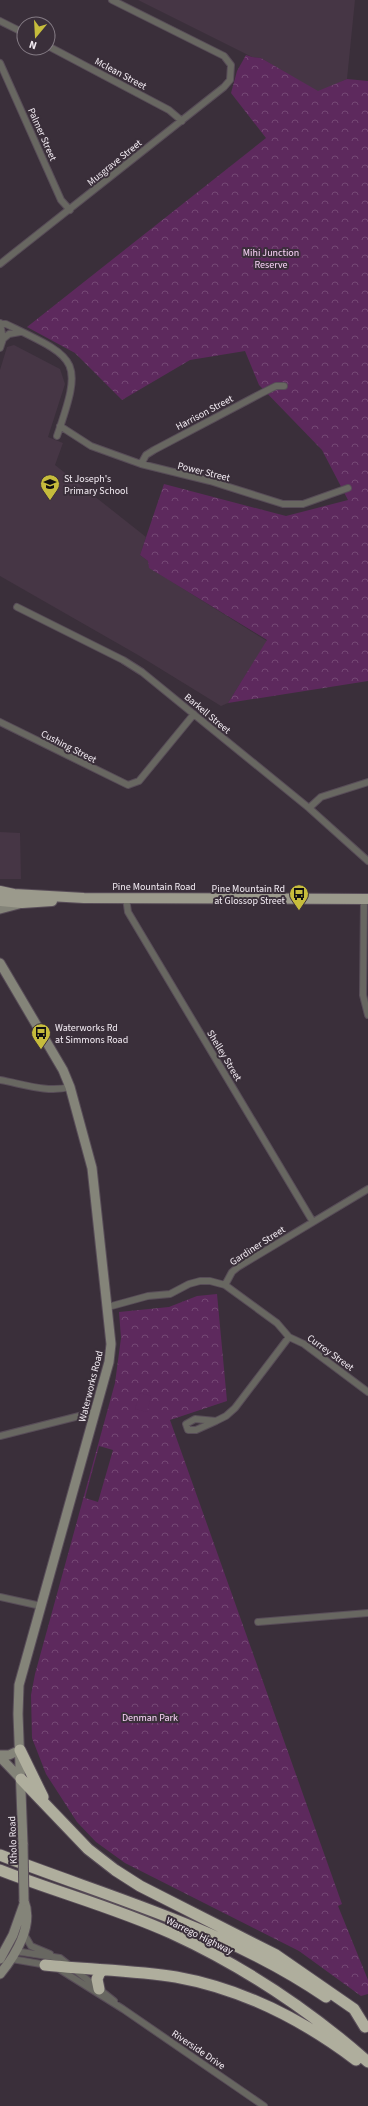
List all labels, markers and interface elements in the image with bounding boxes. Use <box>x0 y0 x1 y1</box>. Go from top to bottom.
north arrow <box>16 16 56 56</box>
text: N <box>27 37 39 53</box>
street label: Mclean Street <box>92 54 149 94</box>
street label: Palmer Street <box>24 106 60 164</box>
street label: Musgrave Street <box>84 136 145 189</box>
park label: Mihi Junction Reserve <box>243 246 299 272</box>
street label: Harrison Street <box>173 392 236 434</box>
street label: Power Street <box>176 459 232 485</box>
place label: St Joseph's Primary School <box>64 472 128 498</box>
school or university icon: St Joseph's Primary School <box>39 473 61 501</box>
street label: Barkell Street <box>181 690 234 738</box>
street label: Cushing Street <box>38 727 99 767</box>
street label: Pine Mountain Road <box>112 880 196 894</box>
place label: Pine Mountain Rd at Glossop Street <box>212 882 286 908</box>
bus stop icon: Pine Mountain Rd at Glossop Street <box>288 883 310 911</box>
place label: Waterworks Rd at Simmons Road <box>55 1021 128 1047</box>
bus stop icon: Waterworks Rd at Simmons Road <box>30 1022 52 1050</box>
street label: Shelley Street <box>203 1027 245 1084</box>
street label: Gardiner Street <box>227 1222 289 1269</box>
street label: Currey Street <box>304 1331 357 1375</box>
street label: Waterworks Road <box>75 1349 107 1423</box>
park label: Denman Park <box>122 1711 178 1725</box>
street label: Kholo Road <box>5 1816 21 1864</box>
street label: Warrego Highway <box>164 1914 236 1958</box>
street label: Riverside Drive <box>169 2027 228 2073</box>

